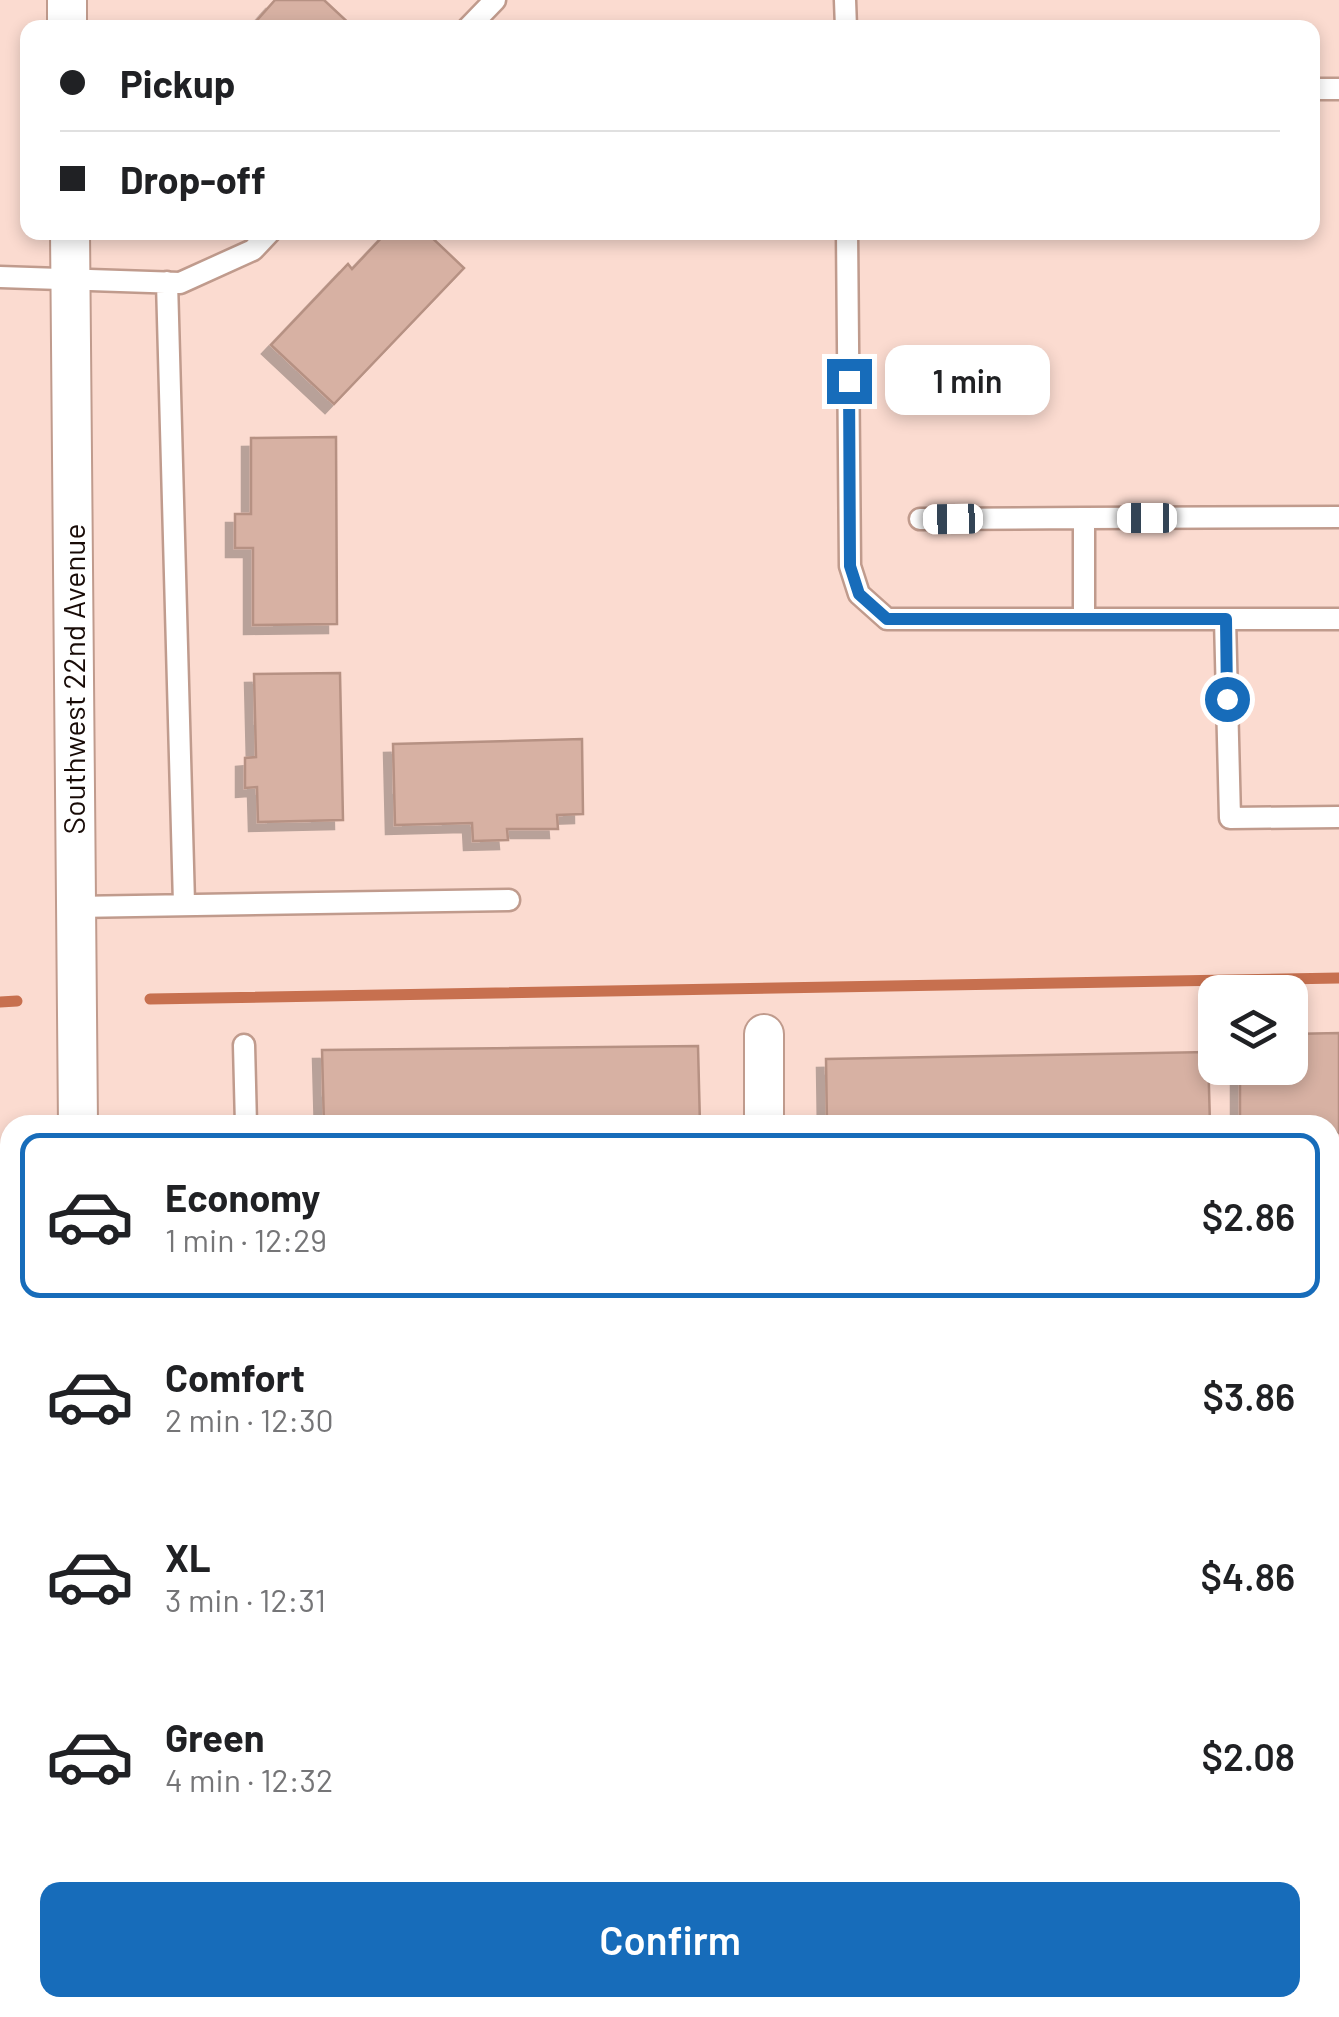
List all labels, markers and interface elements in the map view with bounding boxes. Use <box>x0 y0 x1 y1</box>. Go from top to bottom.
text: Pickup <box>120 60 235 106</box>
text: Drop-off <box>120 156 266 202</box>
callout: 1 min <box>884 346 1049 416</box>
route end <box>827 359 872 404</box>
text: 1 min <box>933 361 1002 399</box>
car <box>923 503 983 535</box>
car <box>1117 503 1177 533</box>
street label: Southwest 22nd Avenue <box>55 524 91 834</box>
route start <box>1205 677 1250 722</box>
map controls <box>1198 975 1308 1085</box>
button: layers <box>1198 975 1308 1085</box>
icon: car <box>45 1171 135 1261</box>
text: Economy <box>165 1174 320 1220</box>
text: $2.86 <box>1202 1193 1295 1239</box>
text: 1 min · 12:29 <box>165 1220 327 1258</box>
icon: car <box>45 1351 135 1441</box>
text: Comfort <box>165 1354 305 1400</box>
text: $3.86 <box>1203 1373 1295 1419</box>
text: 2 min · 12:30 <box>165 1400 334 1438</box>
icon: car <box>45 1531 135 1621</box>
text: XL <box>165 1534 211 1580</box>
text: $4.86 <box>1200 1553 1295 1599</box>
text: 3 min · 12:31 <box>165 1580 326 1618</box>
icon: car <box>45 1711 135 1801</box>
text: Green <box>165 1714 265 1760</box>
text: $2.08 <box>1201 1733 1295 1779</box>
text: 4 min · 12:32 <box>165 1760 333 1798</box>
button: Confirm <box>40 1882 1300 1997</box>

